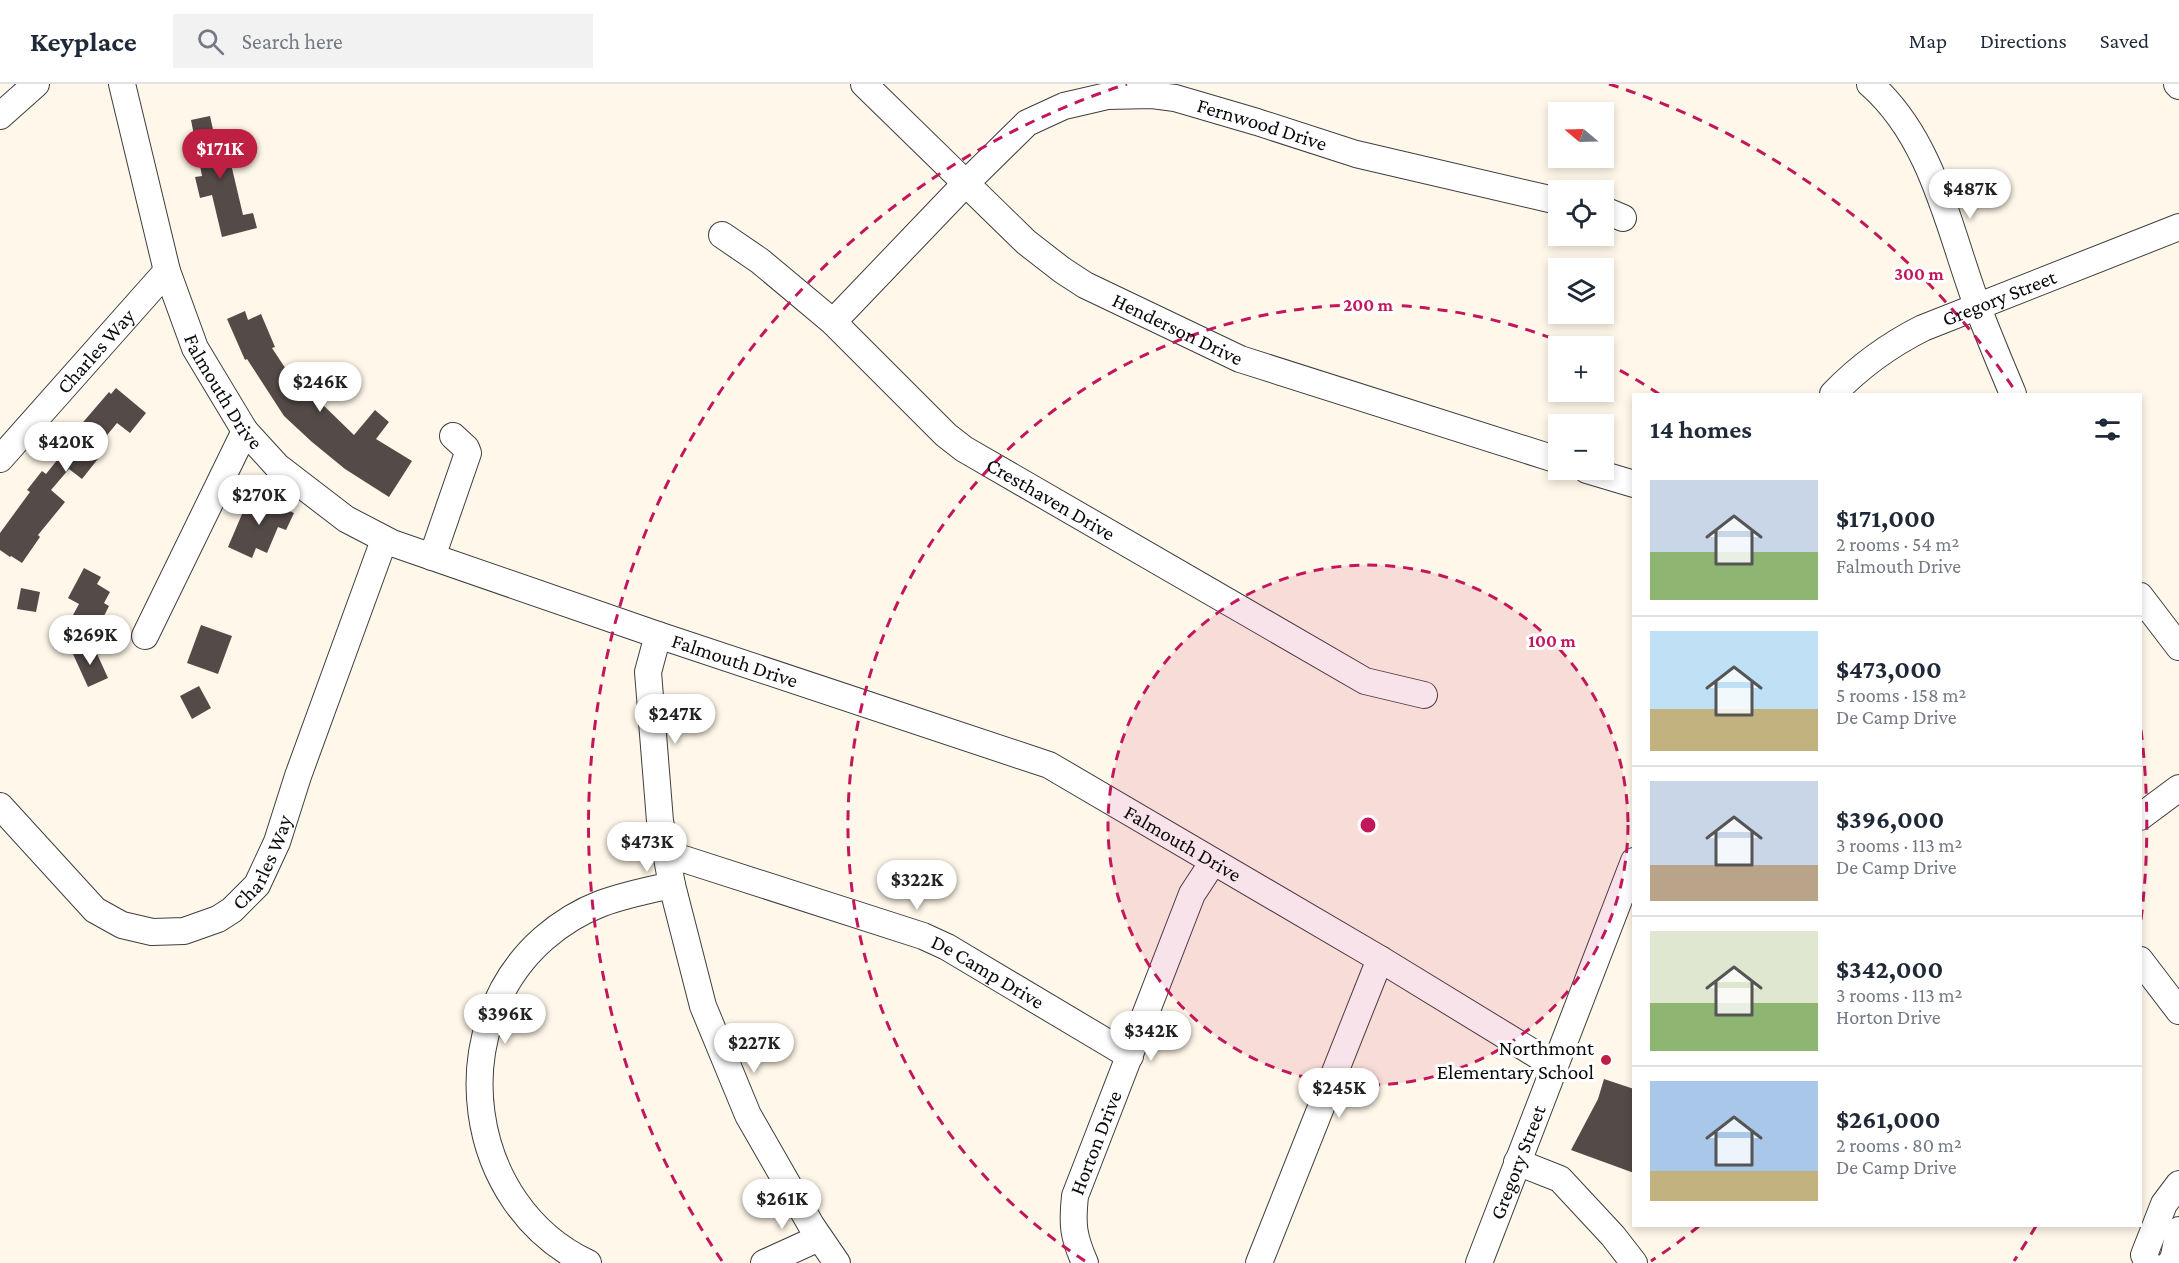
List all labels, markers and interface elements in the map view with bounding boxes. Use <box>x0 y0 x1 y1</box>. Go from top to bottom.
search box <box>173 14 593 68</box>
icon: search <box>194 25 227 58</box>
text: Keyplace <box>30 26 137 57</box>
text: Search here <box>242 29 343 54</box>
text: Map <box>1909 29 1947 53</box>
text: Directions <box>1980 29 2067 53</box>
text: Saved <box>2100 29 2149 53</box>
street label: Fernwood Drive <box>1194 93 1330 156</box>
north arrow <box>1548 102 1614 168</box>
map controls <box>1548 102 1614 480</box>
pin: $171K <box>178 129 262 180</box>
text: $171K <box>196 137 244 159</box>
pin: $487K <box>1928 169 2012 220</box>
text: $487K <box>1943 177 1997 199</box>
button: locate <box>1548 180 1614 246</box>
button: layers <box>1548 258 1614 324</box>
text: 300 m <box>1894 264 1944 284</box>
street label: Gregory Street <box>1939 264 2061 331</box>
street label: Henderson Drive <box>1109 288 1247 371</box>
text: 200 m <box>1343 295 1394 315</box>
street label: Charles Way <box>52 304 140 399</box>
street label: Falmouth Drive <box>179 331 268 454</box>
button: + <box>1548 336 1614 402</box>
pin: $246K <box>278 362 362 413</box>
text: $246K <box>293 370 347 392</box>
icon: filters <box>2091 413 2124 446</box>
button: − <box>1548 414 1614 480</box>
text: 14 homes <box>1650 415 1752 444</box>
pin: $420K <box>24 422 108 473</box>
text: $420K <box>38 430 94 452</box>
street label: Cresthaven Drive <box>982 453 1119 546</box>
pin: $270K <box>217 475 301 526</box>
text: $270K <box>232 483 286 505</box>
icon: home <box>1698 504 1770 576</box>
text: $171,000 <box>1836 504 1936 533</box>
text: 2 rooms · 54 m² <box>1836 533 1959 555</box>
text: Falmouth Drive <box>1836 555 1961 577</box>
pin: $269K <box>48 615 132 666</box>
text: $269K <box>63 623 117 645</box>
street label: Falmouth Drive <box>669 628 801 693</box>
text: 100 m <box>1528 631 1576 651</box>
icon: home <box>1698 655 1770 727</box>
text: $473,000 <box>1836 655 1942 684</box>
text: 5 rooms · 158 m² <box>1836 684 1966 706</box>
pin: $247K <box>633 694 717 745</box>
text: $247K <box>649 702 701 724</box>
text: De Camp Drive <box>1836 706 1957 728</box>
street label: Falmouth Drive <box>1120 800 1246 887</box>
icon: home <box>1698 805 1770 877</box>
text: $396,000 <box>1836 805 1944 834</box>
street label: Charles Way <box>227 812 297 915</box>
centre of rings <box>1358 815 1378 835</box>
pin: $473K <box>605 822 689 873</box>
text: $473K <box>621 830 673 852</box>
text: 3 rooms · 113 m² <box>1836 834 1962 856</box>
text: De Camp Drive <box>1836 856 1957 878</box>
pin: $322K <box>875 860 959 911</box>
text: $322K <box>891 868 943 890</box>
street label: De Camp Drive <box>928 930 1048 1014</box>
icon: home <box>1698 955 1770 1027</box>
text: $342,000 <box>1836 955 1943 984</box>
text: 3 rooms · 113 m² <box>1836 984 1962 1006</box>
pin: $396K <box>463 994 547 1045</box>
text: $396K <box>478 1002 532 1024</box>
text: Horton Drive <box>1836 1006 1941 1028</box>
pin: $342K <box>1109 1011 1193 1062</box>
text: $342K <box>1124 1019 1178 1041</box>
pin: $227K <box>712 1023 796 1074</box>
text: $227K <box>728 1031 780 1053</box>
place label: Northmont Elementary School <box>1437 1036 1595 1084</box>
marker: Northmont Elementary School <box>1599 1053 1613 1067</box>
pin: $245K <box>1297 1068 1381 1119</box>
text: $245K <box>1312 1076 1366 1098</box>
street label: Horton Drive <box>1065 1087 1127 1198</box>
street label: Gregory Street <box>1485 1101 1551 1223</box>
icon: home <box>1698 1105 1770 1177</box>
text: $261,000 <box>1836 1105 1941 1134</box>
text: 2 rooms · 80 m² <box>1836 1134 1962 1156</box>
text: De Camp Drive <box>1836 1156 1957 1178</box>
pin: $261K <box>740 1179 824 1230</box>
text: $261K <box>756 1187 808 1209</box>

